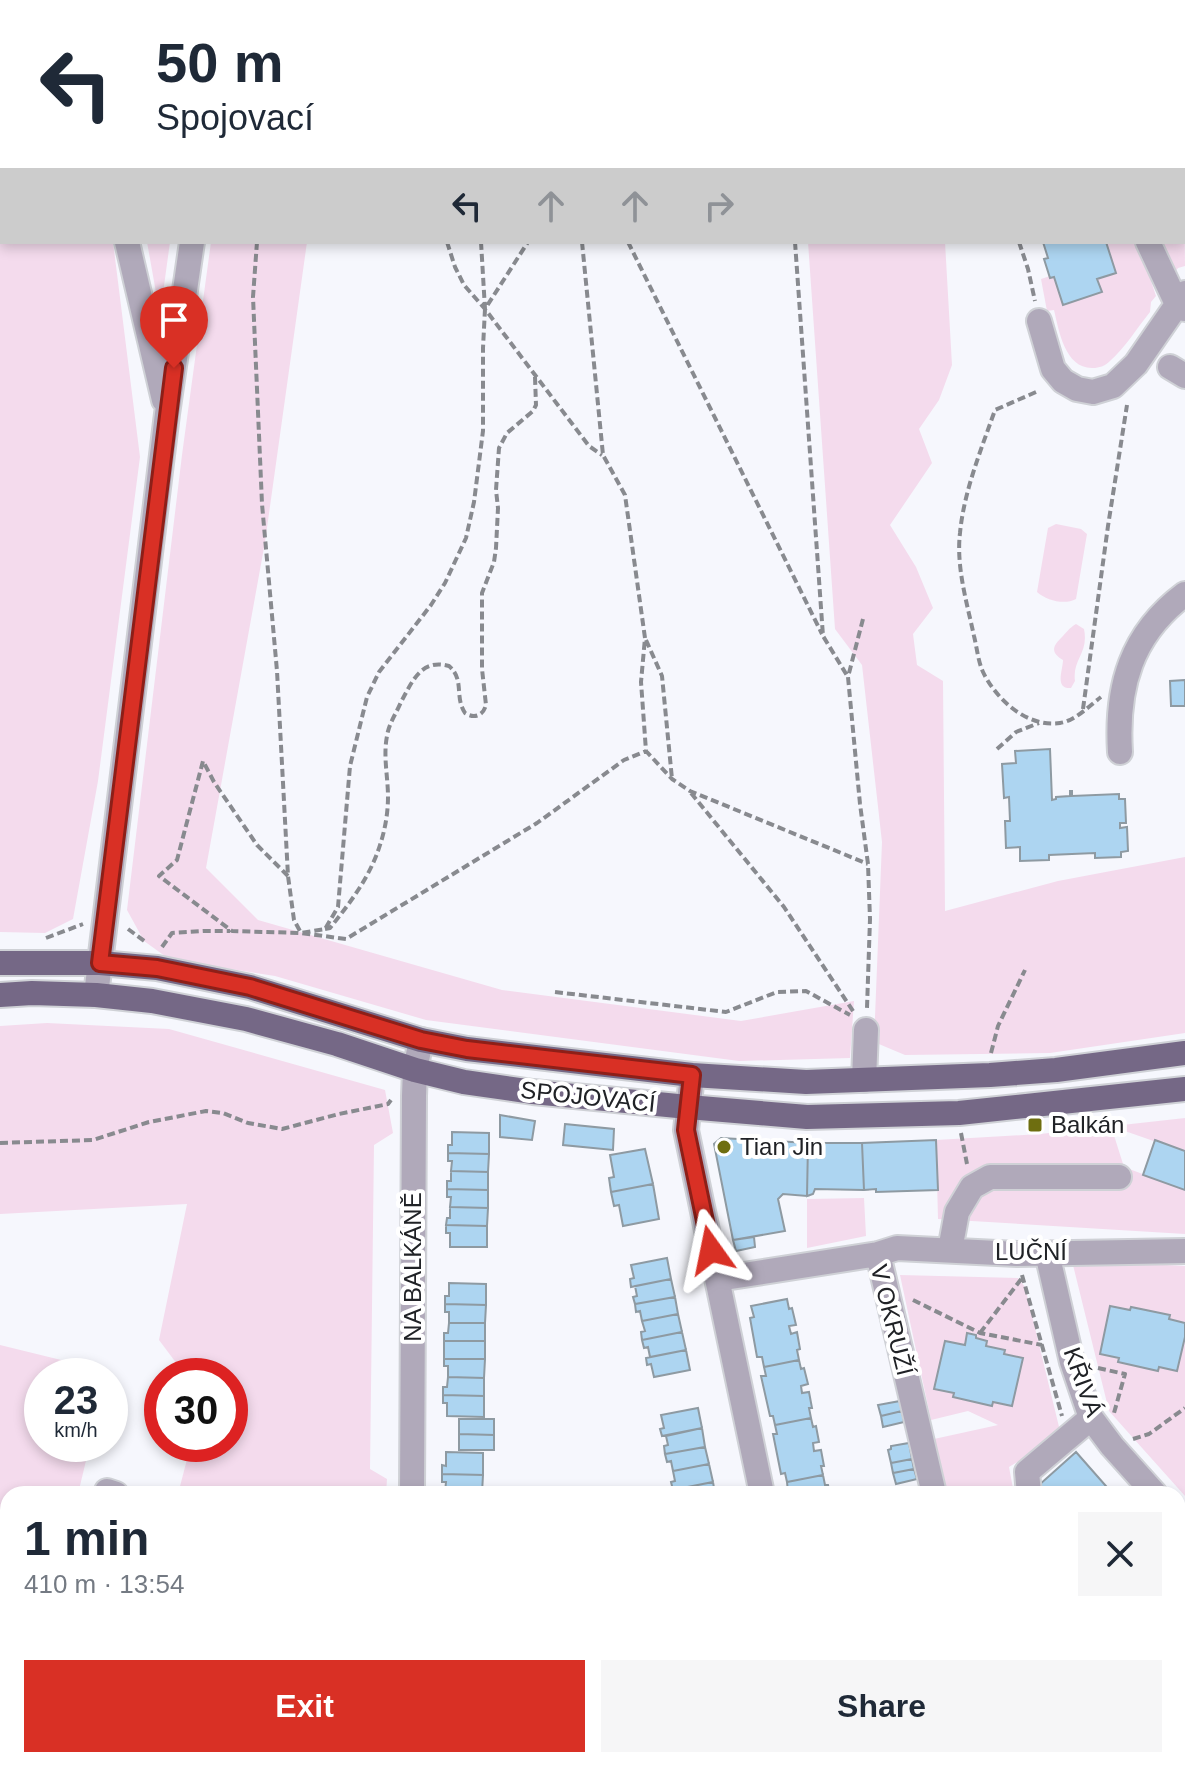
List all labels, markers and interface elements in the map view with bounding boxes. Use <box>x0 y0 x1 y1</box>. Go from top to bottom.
text: 50 m <box>156 31 284 94</box>
icon: left <box>24 32 128 136</box>
text: Spojovací <box>156 97 314 138</box>
icon: left <box>445 184 489 228</box>
icon: ahead <box>529 184 573 228</box>
icon: ahead <box>613 184 657 228</box>
icon: right <box>697 184 741 228</box>
pin <box>140 286 208 368</box>
icon: arrive <box>152 298 196 342</box>
street label: SPOJOVACÍ <box>519 1076 657 1117</box>
place label: Balkán <box>1051 1111 1124 1138</box>
marker: Balkán <box>1026 1116 1044 1134</box>
place label: Tian Jin <box>740 1133 823 1160</box>
marker: Tian Jin <box>715 1138 733 1156</box>
street label: NA BALKÁNĚ <box>399 1192 426 1342</box>
position arrow <box>669 1208 753 1292</box>
street label: LUČNÍ <box>995 1238 1067 1265</box>
street label: V OKRUŽÍ <box>866 1262 919 1378</box>
street label: KŘIVÁ <box>1058 1343 1108 1420</box>
speed limit sign: 30 <box>144 1358 248 1462</box>
text: 23 <box>54 1378 98 1422</box>
text: km/h <box>54 1419 98 1441</box>
text: 1 min <box>24 1512 149 1565</box>
button: close <box>1078 1512 1162 1596</box>
text: 410 m · 13:54 <box>24 1569 184 1599</box>
button: Exit <box>24 1660 585 1752</box>
button: Share <box>601 1660 1162 1752</box>

